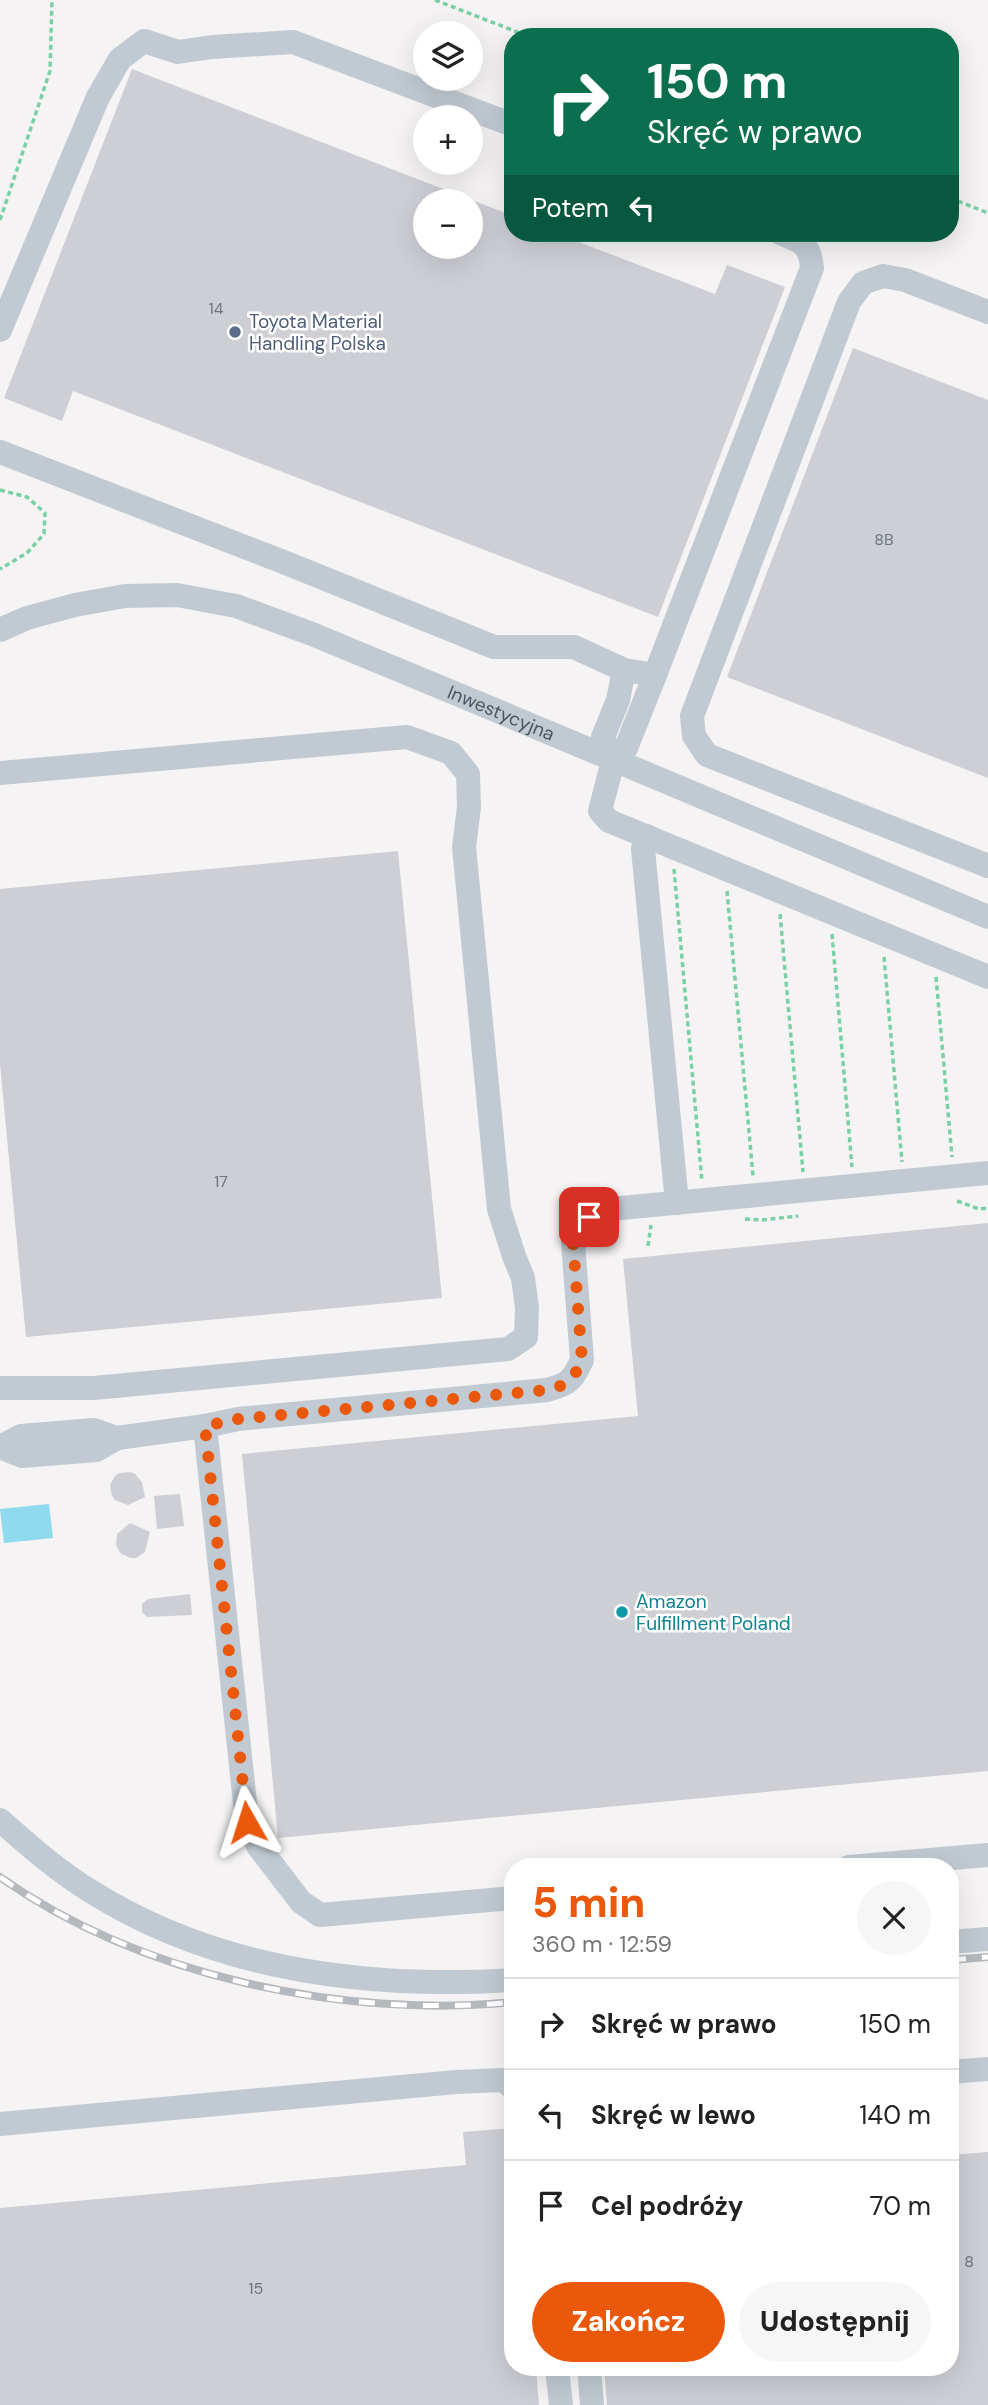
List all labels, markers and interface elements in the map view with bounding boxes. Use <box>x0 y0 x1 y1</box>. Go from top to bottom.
map controls <box>413 21 483 259</box>
button: layers <box>413 21 483 91</box>
text: 150 m <box>647 49 787 113</box>
icon: right <box>532 56 623 147</box>
button: + <box>413 105 483 175</box>
text: Skręć w prawo <box>647 111 863 153</box>
button: − <box>413 189 483 259</box>
icon: left <box>623 189 661 227</box>
text: Potem <box>532 191 609 225</box>
house number: 14 <box>209 298 224 319</box>
place label: Toyota Material Handling Polska <box>249 309 386 356</box>
marker: Toyota Material Handling Polska <box>227 324 243 340</box>
house number: 8B <box>874 529 894 550</box>
street label: Inwestycyjna <box>444 680 558 747</box>
house number: 17 <box>214 1171 228 1192</box>
pin <box>559 1187 619 1247</box>
icon: arrive <box>570 1198 608 1236</box>
place label: Amazon Fulfillment Poland <box>636 1589 791 1636</box>
marker: Amazon Fulfillment Poland <box>614 1604 630 1620</box>
position arrow <box>210 1785 284 1859</box>
text: 5 min <box>532 1875 645 1930</box>
button: close <box>857 1881 931 1955</box>
text: 360 m · 12:59 <box>532 1929 672 1959</box>
icon: right <box>532 2005 570 2043</box>
text: Skręć w prawo <box>591 2007 777 2041</box>
text: 150 m <box>859 2007 931 2041</box>
icon: left <box>532 2096 570 2134</box>
text: Skręć w lewo <box>591 2098 756 2132</box>
text: 140 m <box>859 2098 931 2132</box>
icon: arrive <box>532 2187 570 2225</box>
text: Cel podróży <box>591 2189 744 2223</box>
text: 70 m <box>870 2189 931 2223</box>
house number: 8 <box>964 2251 974 2272</box>
house number: 15 <box>249 2278 263 2299</box>
button: Zakończ <box>532 2282 725 2362</box>
button: Udostępnij <box>739 2282 931 2362</box>

